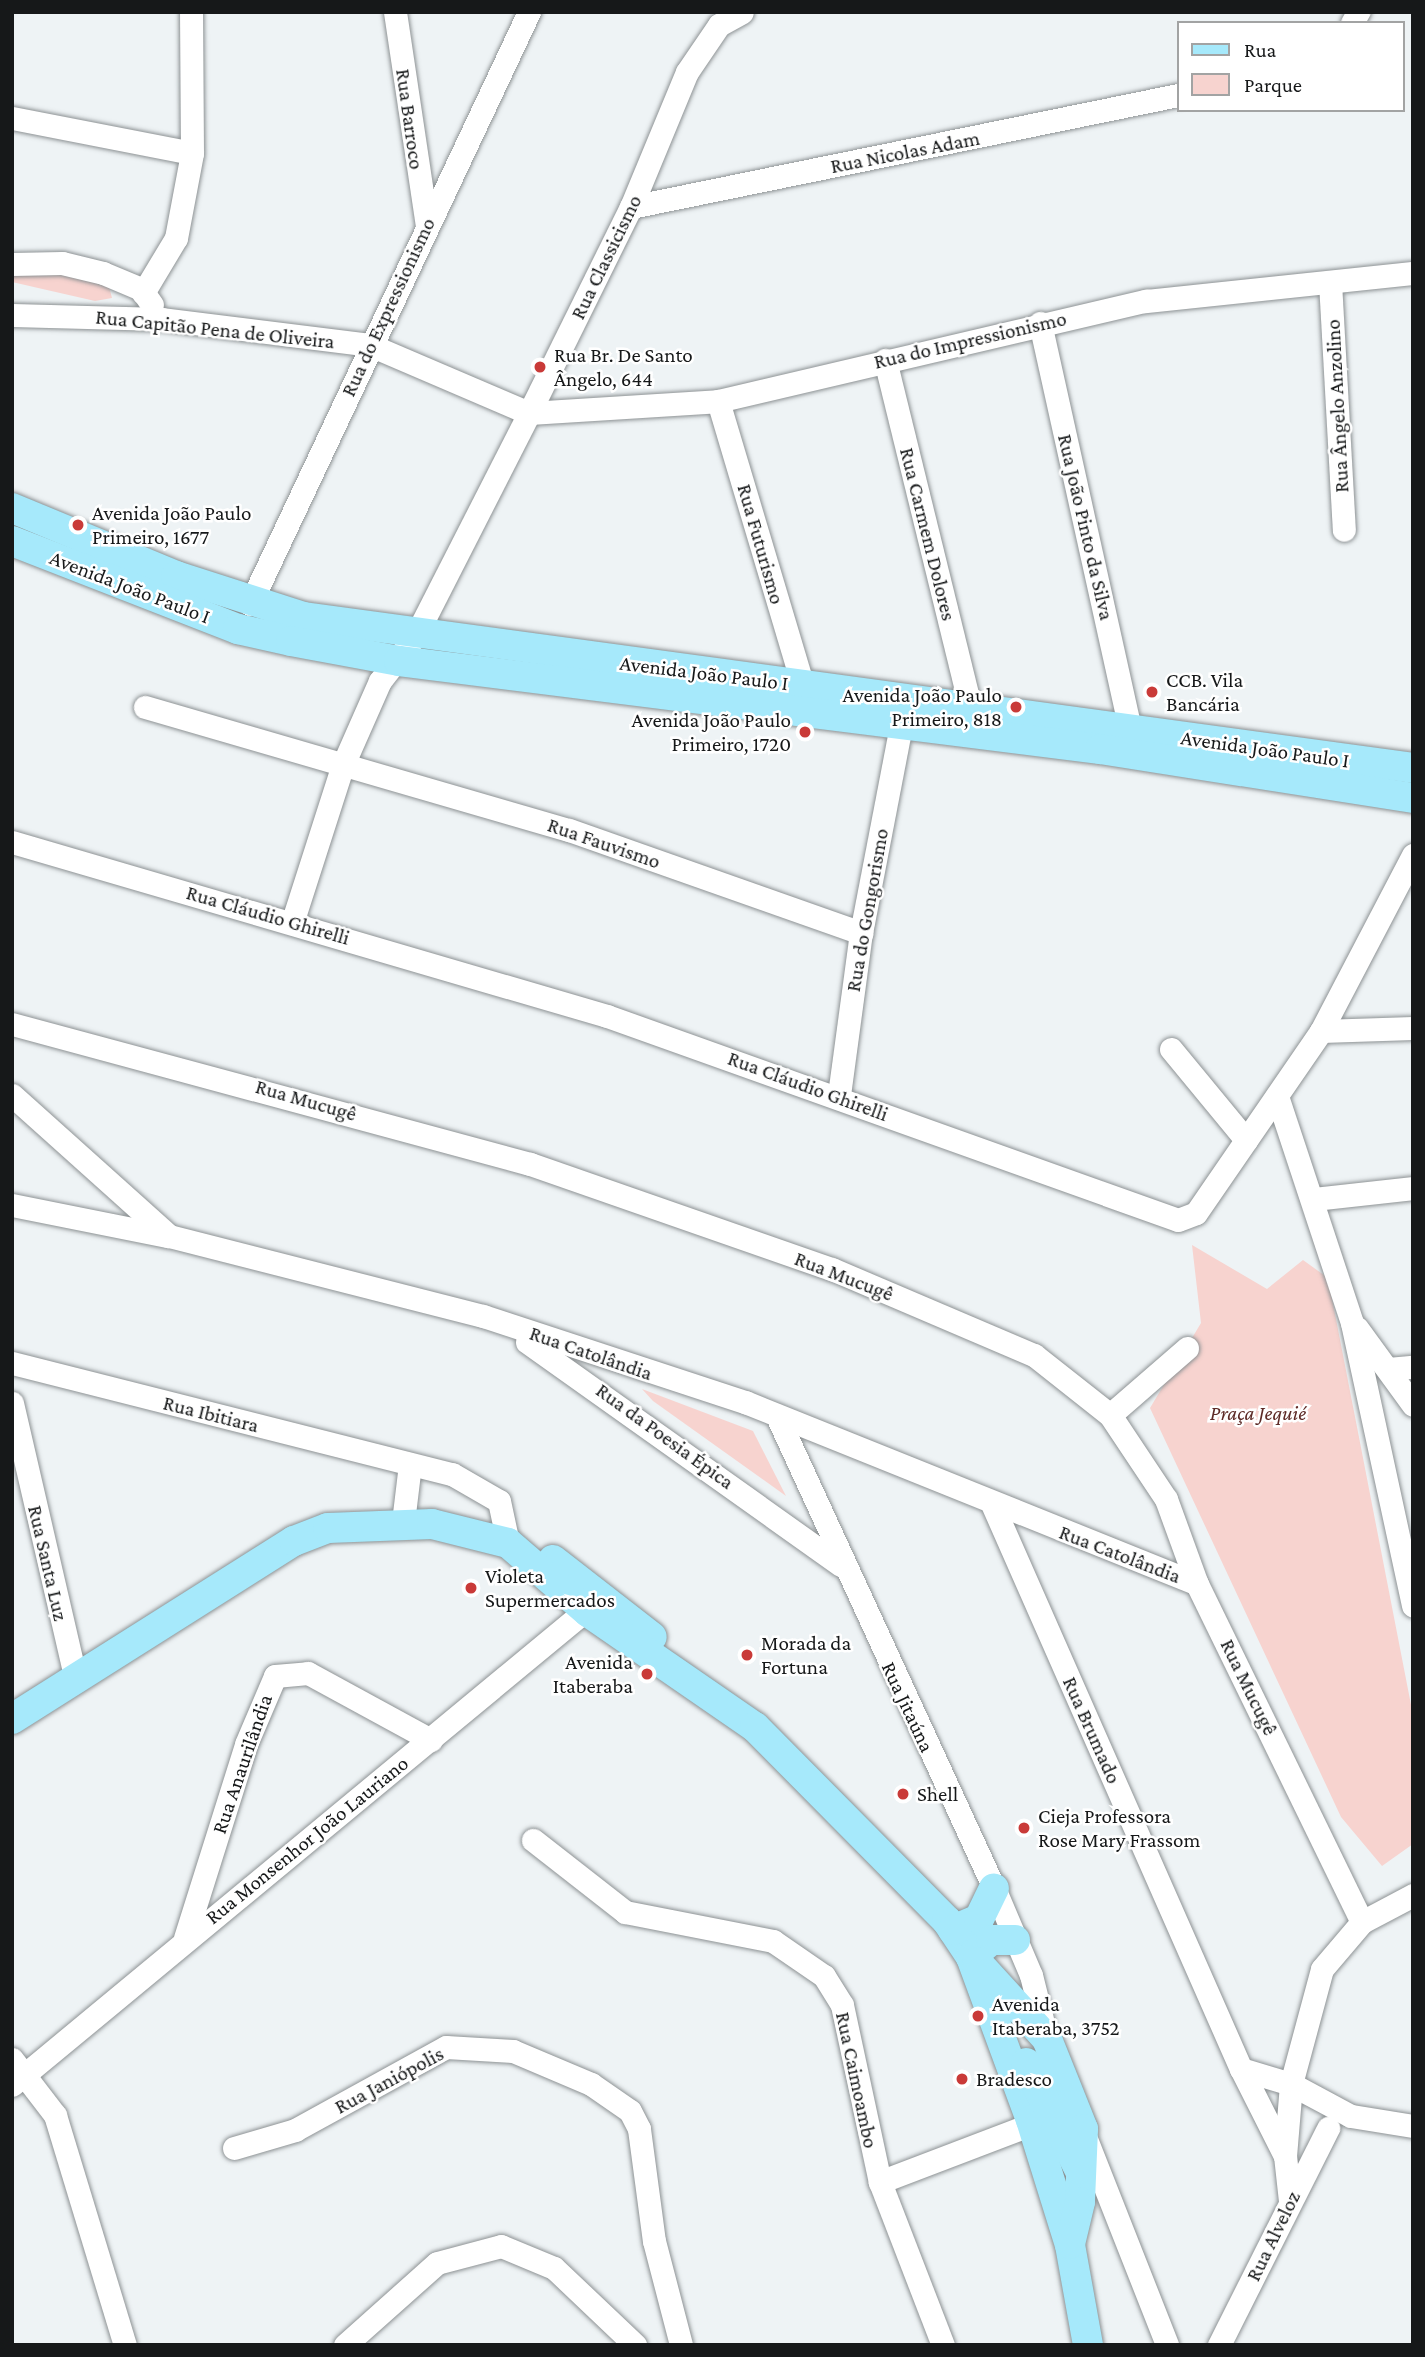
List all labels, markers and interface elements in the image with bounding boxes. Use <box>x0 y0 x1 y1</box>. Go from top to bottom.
legend <box>1176 21 1404 112</box>
text: Rua <box>1244 38 1276 62</box>
street label: Rua Barroco <box>390 67 430 171</box>
text: Parque <box>1244 73 1302 97</box>
street label: Rua Nicolas Adam <box>828 125 982 179</box>
street label: Rua Classicismo <box>565 191 647 323</box>
street label: Rua do Expressionismo <box>335 214 441 400</box>
street label: Rua Capitão Pena de Oliveira <box>94 304 336 354</box>
street label: Rua do Impressionismo <box>871 306 1069 374</box>
street label: Rua Ângelo Anzolino <box>1320 319 1354 493</box>
place label: Rua Br. De Santo Ângelo, 644 <box>554 342 693 392</box>
marker: Rua Br. De Santo Ângelo, 644 <box>532 359 548 375</box>
street label: Rua João Pinto da Silva <box>1052 432 1120 622</box>
street label: Rua Carmem Dolores <box>894 445 962 623</box>
street label: Rua Futurismo <box>732 481 790 607</box>
place label: Avenida João Paulo Primeiro, 1677 <box>92 500 251 550</box>
marker: Avenida João Paulo Primeiro, 1677 <box>70 517 86 533</box>
street label: Avenida João Paulo I <box>46 545 214 629</box>
street label: Avenida João Paulo I <box>618 650 790 696</box>
place label: CCB. Vila Bancária <box>1166 667 1243 717</box>
place label: Avenida João Paulo Primeiro, 818 <box>843 682 1002 732</box>
marker: CCB. Vila Bancária <box>1144 684 1160 700</box>
marker: Avenida João Paulo Primeiro, 818 <box>1008 699 1024 715</box>
place label: Avenida João Paulo Primeiro, 1720 <box>632 707 791 757</box>
marker: Avenida João Paulo Primeiro, 1720 <box>797 724 813 740</box>
street label: Avenida João Paulo I <box>1179 725 1351 773</box>
street label: Rua Fauvismo <box>544 812 664 874</box>
street label: Rua do Gongorismo <box>840 826 894 994</box>
street label: Rua Cláudio Ghirelli <box>183 880 353 950</box>
street label: Rua Cláudio Ghirelli <box>724 1045 892 1127</box>
street label: Rua Mucugê <box>253 1074 359 1126</box>
street label: Rua Mucugê <box>791 1246 897 1306</box>
street label: Rua Catolândia <box>526 1320 656 1386</box>
street label: Rua da Poesia Épica <box>591 1377 739 1495</box>
street label: Rua Ibitiara <box>161 1390 261 1438</box>
park label: Praça Jequié <box>1210 1400 1306 1426</box>
street label: Rua Santa Luz <box>22 1503 74 1623</box>
street label: Rua Catolândia <box>1056 1519 1184 1589</box>
place label: Violeta Supermercados <box>485 1563 615 1613</box>
marker: Violeta Supermercados <box>463 1580 479 1596</box>
place label: Morada da Fortuna <box>761 1630 851 1680</box>
street label: Rua Mucugê <box>1215 1635 1283 1739</box>
marker: Morada da Fortuna <box>739 1647 755 1663</box>
place label: Avenida Itaberaba <box>553 1649 633 1699</box>
street label: Rua Jitaúna <box>876 1658 940 1756</box>
marker: Avenida Itaberaba <box>639 1666 655 1682</box>
street label: Rua Brumado <box>1057 1673 1127 1787</box>
street label: Rua Anaurilândia <box>206 1691 278 1837</box>
street label: Rua Monsenhor João Lauriano <box>201 1750 413 1930</box>
place label: Shell <box>917 1781 958 1807</box>
marker: Shell <box>895 1786 911 1802</box>
place label: Cieja Professora Rose Mary Frassom <box>1038 1803 1200 1853</box>
marker: Cieja Professora Rose Mary Frassom <box>1016 1820 1032 1836</box>
place label: Avenida Itaberaba, 3752 <box>992 1991 1120 2041</box>
marker: Avenida Itaberaba, 3752 <box>970 2008 986 2024</box>
street label: Rua Caimoambo <box>830 2010 884 2150</box>
street label: Rua Janiópolis <box>330 2041 448 2119</box>
place label: Bradesco <box>976 2066 1052 2092</box>
marker: Bradesco <box>954 2071 970 2087</box>
street label: Rua Alveloz <box>1240 2187 1306 2285</box>

